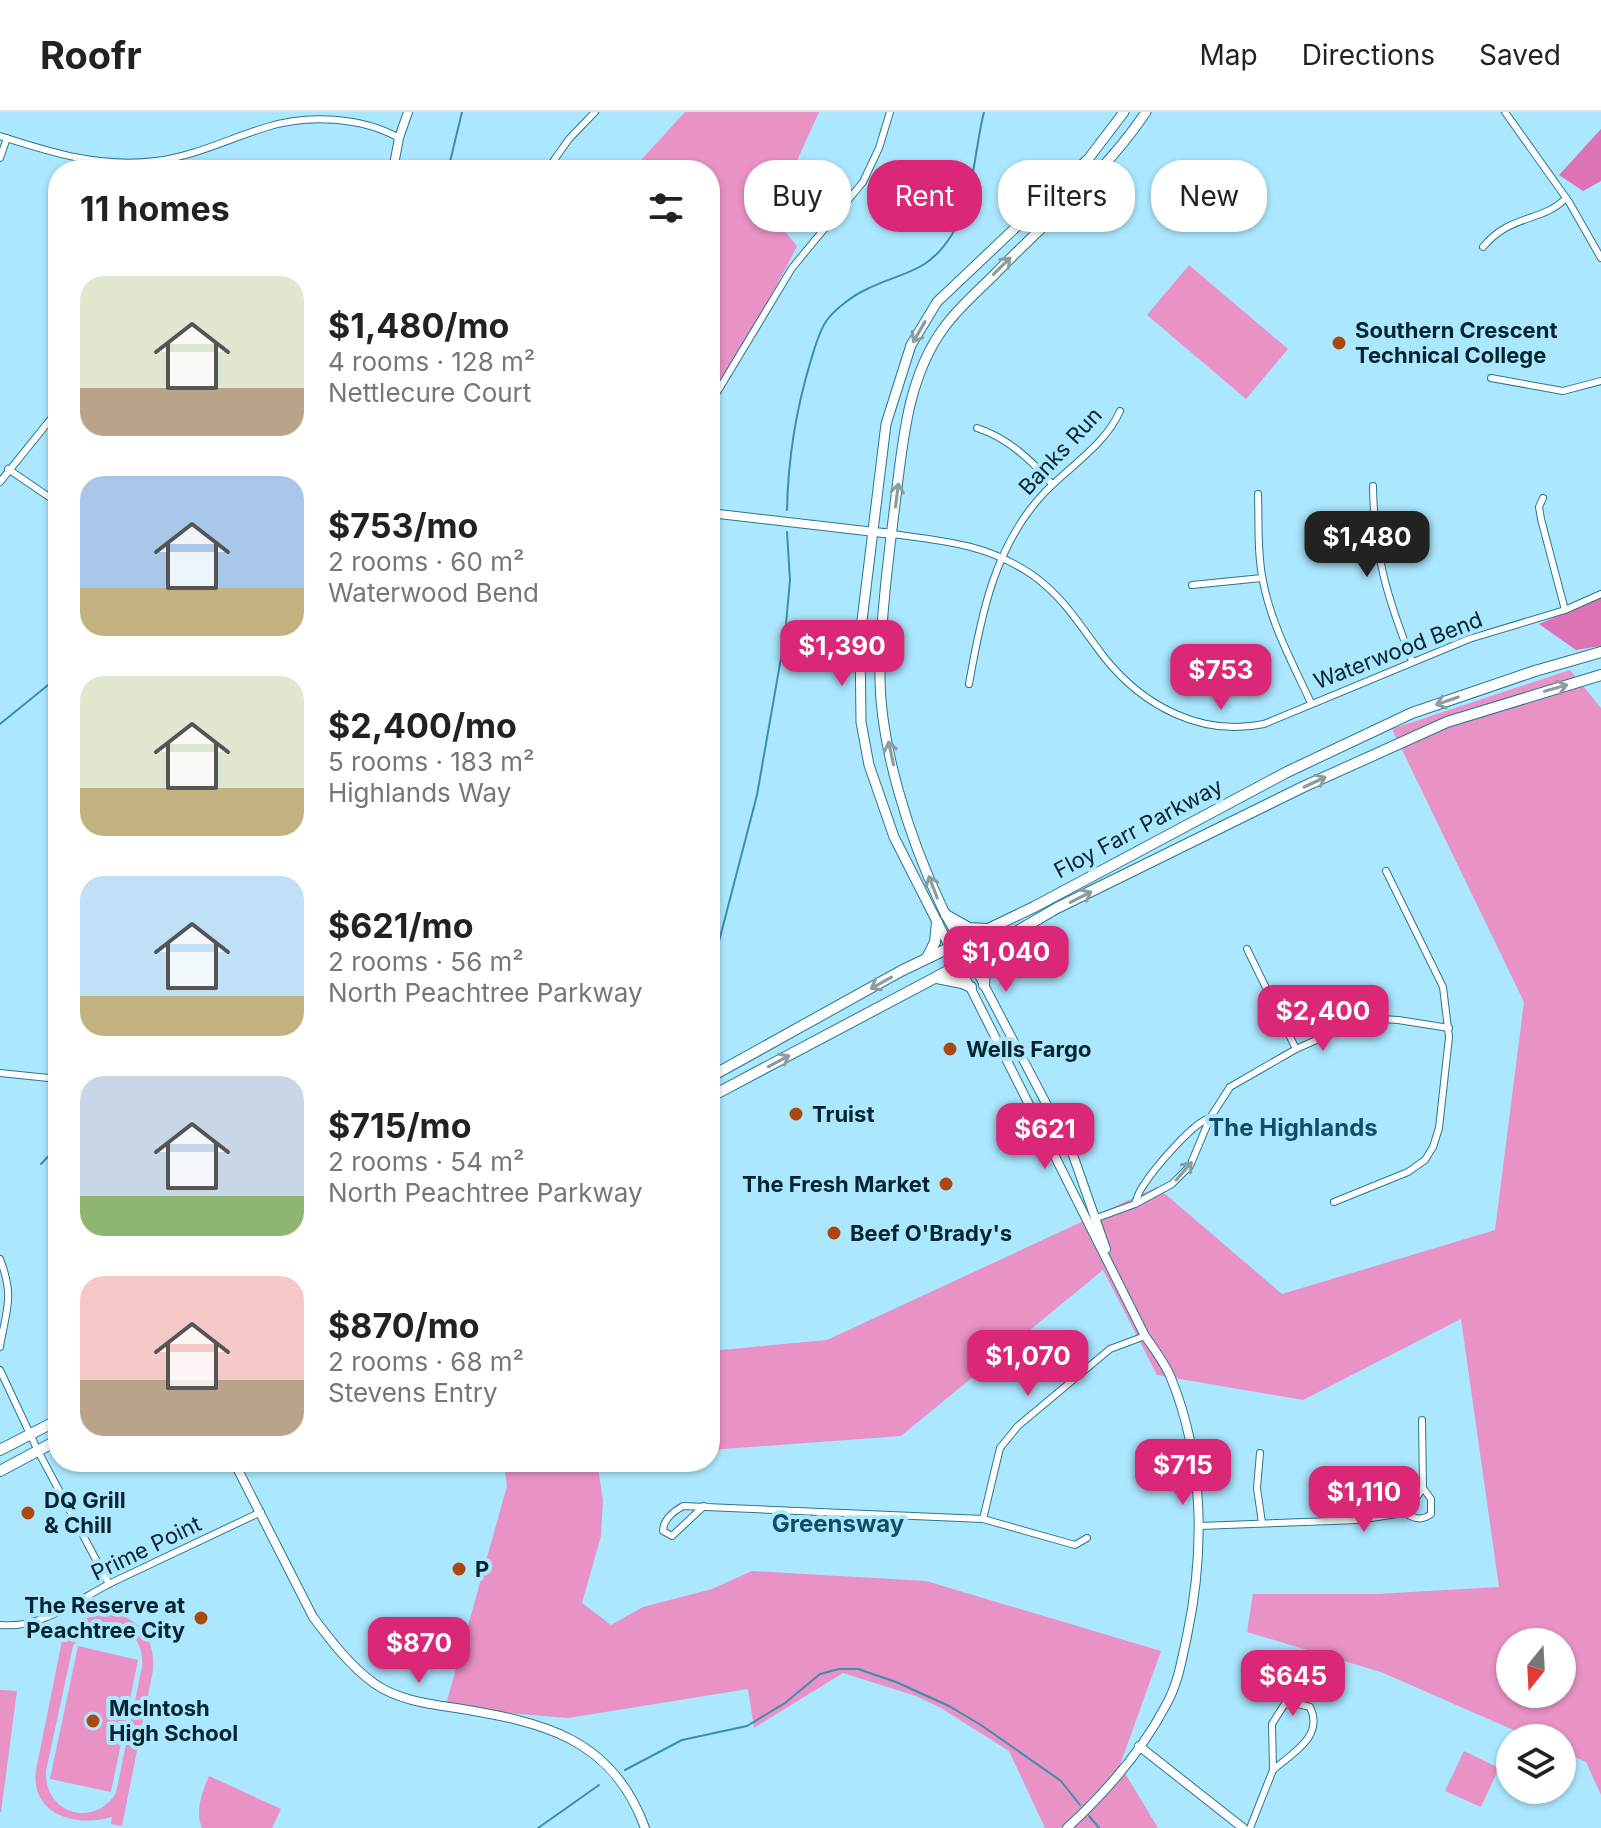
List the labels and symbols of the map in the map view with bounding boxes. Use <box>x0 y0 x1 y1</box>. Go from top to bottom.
one-way arrow <box>992 257 1011 276</box>
place label: Southern Crescent Technical College <box>1355 317 1557 368</box>
one-way arrow <box>911 319 926 343</box>
marker: Southern Crescent Technical College <box>1330 334 1348 352</box>
street label: Banks Run <box>1013 402 1107 500</box>
one-way arrow <box>889 482 904 508</box>
pin: $1,480 <box>1302 511 1432 579</box>
street label: Waterwood Bend <box>1310 606 1486 694</box>
pin: $1,390 <box>777 620 907 688</box>
pin: $753 <box>1174 644 1268 712</box>
one-way arrow <box>1543 679 1569 694</box>
one-way arrow <box>1434 695 1459 710</box>
one-way arrow <box>883 740 898 766</box>
street label: Floy Farr Parkway <box>1049 773 1227 883</box>
one-way arrow <box>1302 774 1326 789</box>
one-way arrow <box>925 875 939 900</box>
one-way arrow <box>1069 888 1093 904</box>
pin: $1,040 <box>941 926 1071 994</box>
one-way arrow <box>869 976 893 991</box>
pin: $2,400 <box>1258 985 1388 1053</box>
place label: Wells Fargo <box>966 1036 1091 1062</box>
marker: Wells Fargo <box>941 1040 959 1058</box>
one-way arrow <box>766 1052 790 1068</box>
place label: Truist <box>812 1101 874 1127</box>
pin: $621 <box>998 1103 1092 1171</box>
marker: Truist <box>787 1105 805 1123</box>
district label: The Highlands <box>1208 1113 1378 1142</box>
one-way arrow <box>1175 1161 1193 1182</box>
place label: The Fresh Market <box>742 1171 930 1197</box>
marker: The Fresh Market <box>937 1175 955 1193</box>
place label: Beef O'Brady's <box>850 1220 1012 1246</box>
marker: Beef O'Brady's <box>825 1224 843 1242</box>
pin: $1,070 <box>963 1330 1093 1398</box>
pin: $715 <box>1136 1439 1230 1507</box>
pin: $1,110 <box>1299 1466 1429 1534</box>
place label: DQ Grill & Chill <box>44 1487 126 1538</box>
marker: DQ Grill & Chill <box>19 1504 37 1522</box>
district label: Greensway <box>772 1509 905 1538</box>
street label: Prime Point <box>87 1510 205 1586</box>
place label: P <box>475 1556 489 1582</box>
marker: P <box>450 1560 468 1578</box>
place label: The Reserve at Peachtree City <box>24 1592 185 1643</box>
marker: The Reserve at Peachtree City <box>192 1609 210 1627</box>
pin: $870 <box>372 1617 466 1685</box>
north arrow <box>1496 1628 1576 1708</box>
pin: $645 <box>1246 1650 1340 1718</box>
place label: McIntosh High School <box>109 1695 238 1746</box>
marker: McIntosh High School <box>84 1712 102 1730</box>

